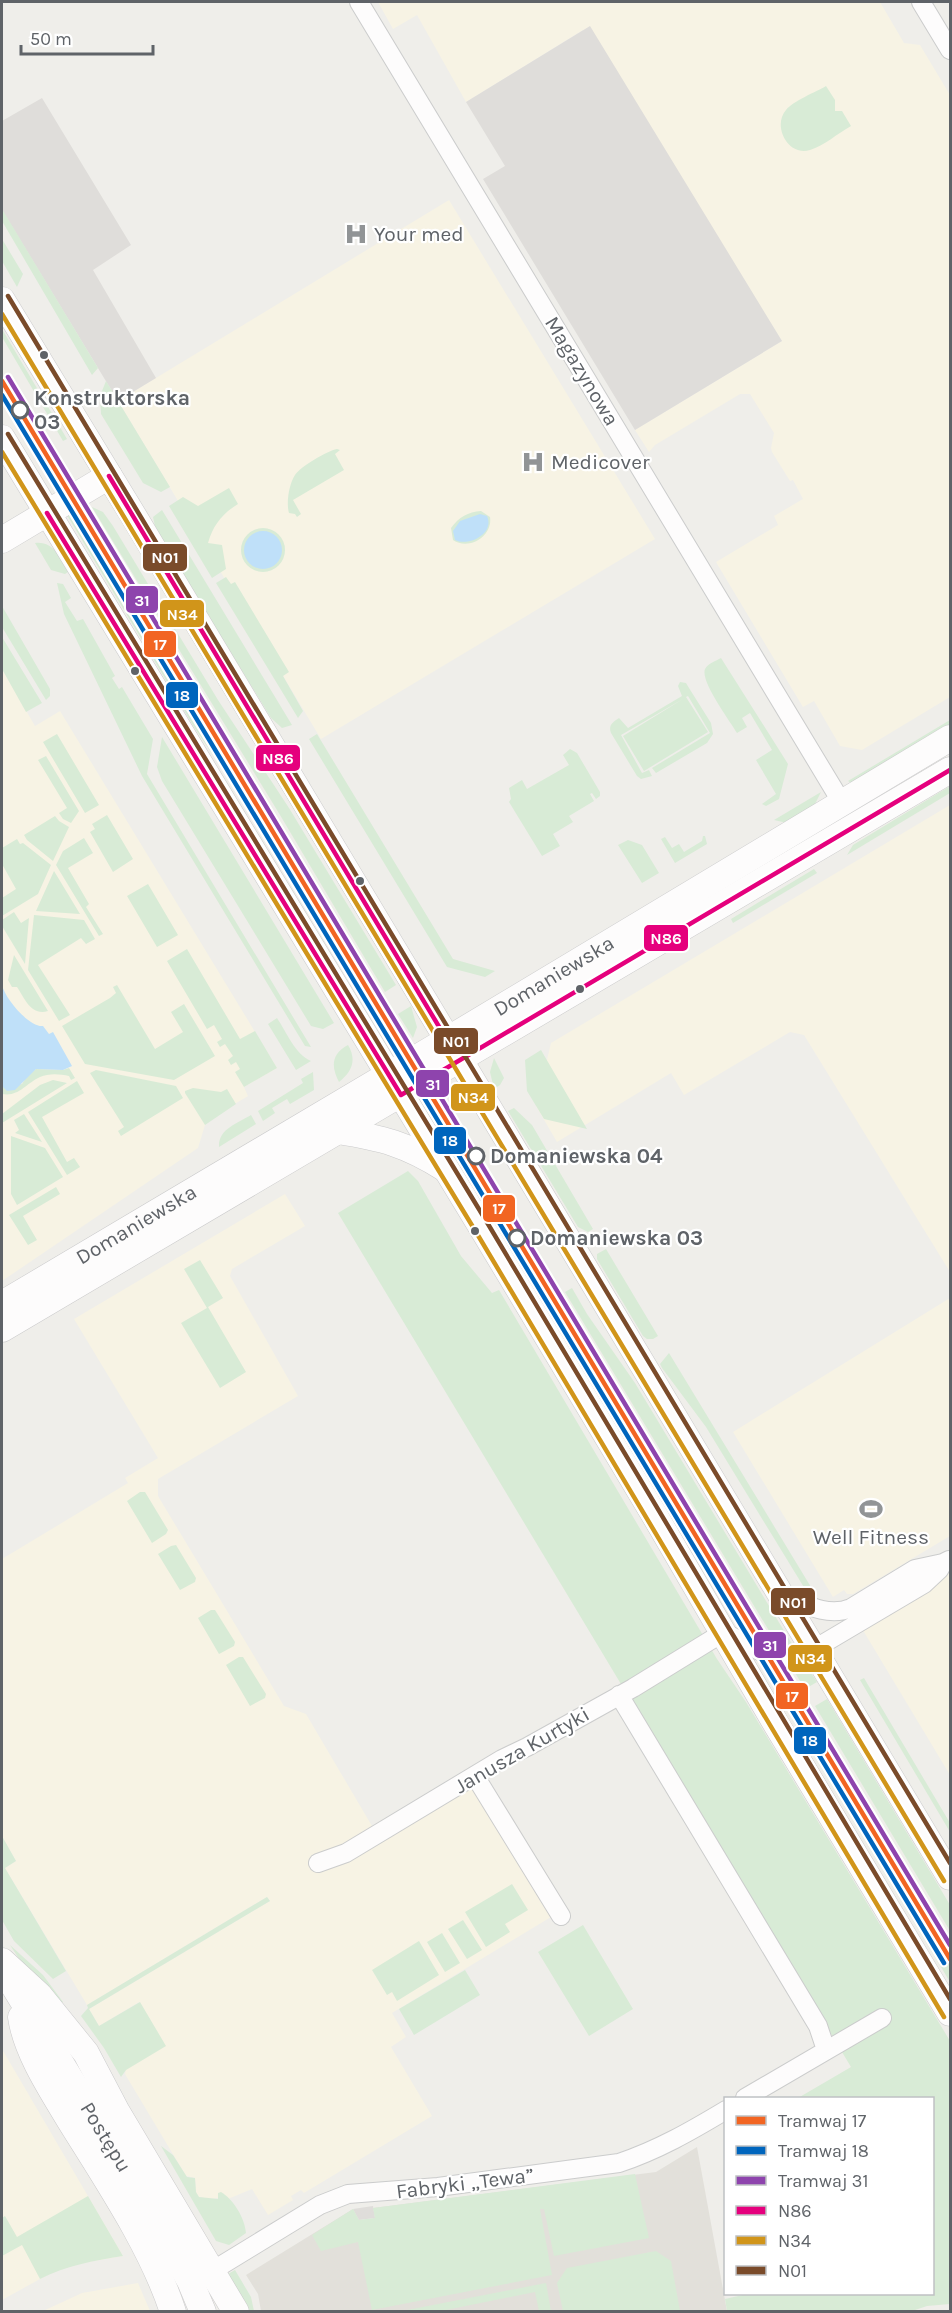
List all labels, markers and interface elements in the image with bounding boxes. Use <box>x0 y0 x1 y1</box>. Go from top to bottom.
scale bar <box>21 18 153 56</box>
text: 50 m <box>30 28 72 50</box>
hospital icon: Your med <box>343 221 369 247</box>
place label: Your med <box>374 222 464 246</box>
street label: Magazynowa <box>540 312 624 430</box>
unlabelled marker <box>38 349 50 361</box>
place label: Konstruktorska 03 <box>34 386 190 434</box>
marker: Konstruktorska 03 <box>11 401 29 419</box>
hospital icon: Medicover <box>520 449 546 475</box>
place label: Medicover <box>551 450 650 474</box>
line badge: N01 <box>142 543 188 572</box>
text: N01 <box>151 548 179 567</box>
line badge: 31 <box>125 585 159 614</box>
text: 31 <box>134 591 150 610</box>
line badge: N34 <box>159 599 205 628</box>
text: N34 <box>167 605 198 624</box>
line badge: 17 <box>143 630 177 658</box>
text: 17 <box>153 635 167 654</box>
unlabelled marker <box>129 665 141 677</box>
line badge: 18 <box>165 681 199 709</box>
text: 18 <box>174 686 190 705</box>
line badge: N86 <box>255 744 301 772</box>
text: N86 <box>262 749 294 768</box>
unlabelled marker <box>354 875 366 887</box>
line badge: N86 <box>643 924 689 952</box>
text: N86 <box>650 929 682 948</box>
street label: Domaniewska <box>489 931 618 1021</box>
unlabelled marker <box>574 983 586 995</box>
line badge: N01 <box>433 1027 479 1055</box>
text: N01 <box>442 1032 470 1051</box>
line badge: 31 <box>415 1069 450 1098</box>
text: 31 <box>425 1075 441 1094</box>
line badge: N34 <box>450 1083 496 1112</box>
text: N34 <box>458 1088 489 1107</box>
line badge: 18 <box>433 1126 467 1155</box>
text: 18 <box>442 1131 458 1150</box>
place label: Domaniewska 04 <box>490 1144 663 1168</box>
marker: Domaniewska 04 <box>467 1147 485 1165</box>
street label: Domaniewska <box>72 1179 201 1269</box>
line badge: 17 <box>482 1194 516 1223</box>
text: 17 <box>492 1199 506 1218</box>
unlabelled marker <box>469 1225 481 1237</box>
place label: Domaniewska 03 <box>530 1226 703 1250</box>
marker: Domaniewska 03 <box>508 1229 526 1247</box>
sports icon: Well Fitness <box>858 1496 884 1522</box>
place label: Well Fitness <box>813 1525 929 1549</box>
line badge: N01 <box>770 1587 816 1616</box>
text: N01 <box>779 1593 807 1612</box>
line badge: 31 <box>753 1631 787 1659</box>
text: 31 <box>762 1636 778 1655</box>
line badge: N34 <box>787 1644 833 1673</box>
text: N34 <box>795 1649 826 1668</box>
line badge: 17 <box>775 1682 809 1710</box>
text: 17 <box>785 1687 799 1706</box>
street label: Janusza Kurtyki <box>450 1702 594 1798</box>
line badge: 18 <box>793 1726 827 1755</box>
text: 18 <box>802 1731 818 1750</box>
legend <box>724 2097 934 2295</box>
street label: Postępu <box>75 2098 136 2176</box>
text: Tramwaj 17 <box>778 2110 867 2132</box>
text: Tramwaj 18 <box>778 2140 869 2162</box>
street label: Fabryki „Tewa” <box>395 2163 535 2203</box>
text: Tramwaj 31 <box>778 2170 868 2192</box>
text: N86 <box>778 2200 812 2222</box>
text: N34 <box>778 2230 811 2252</box>
text: N01 <box>778 2260 807 2282</box>

